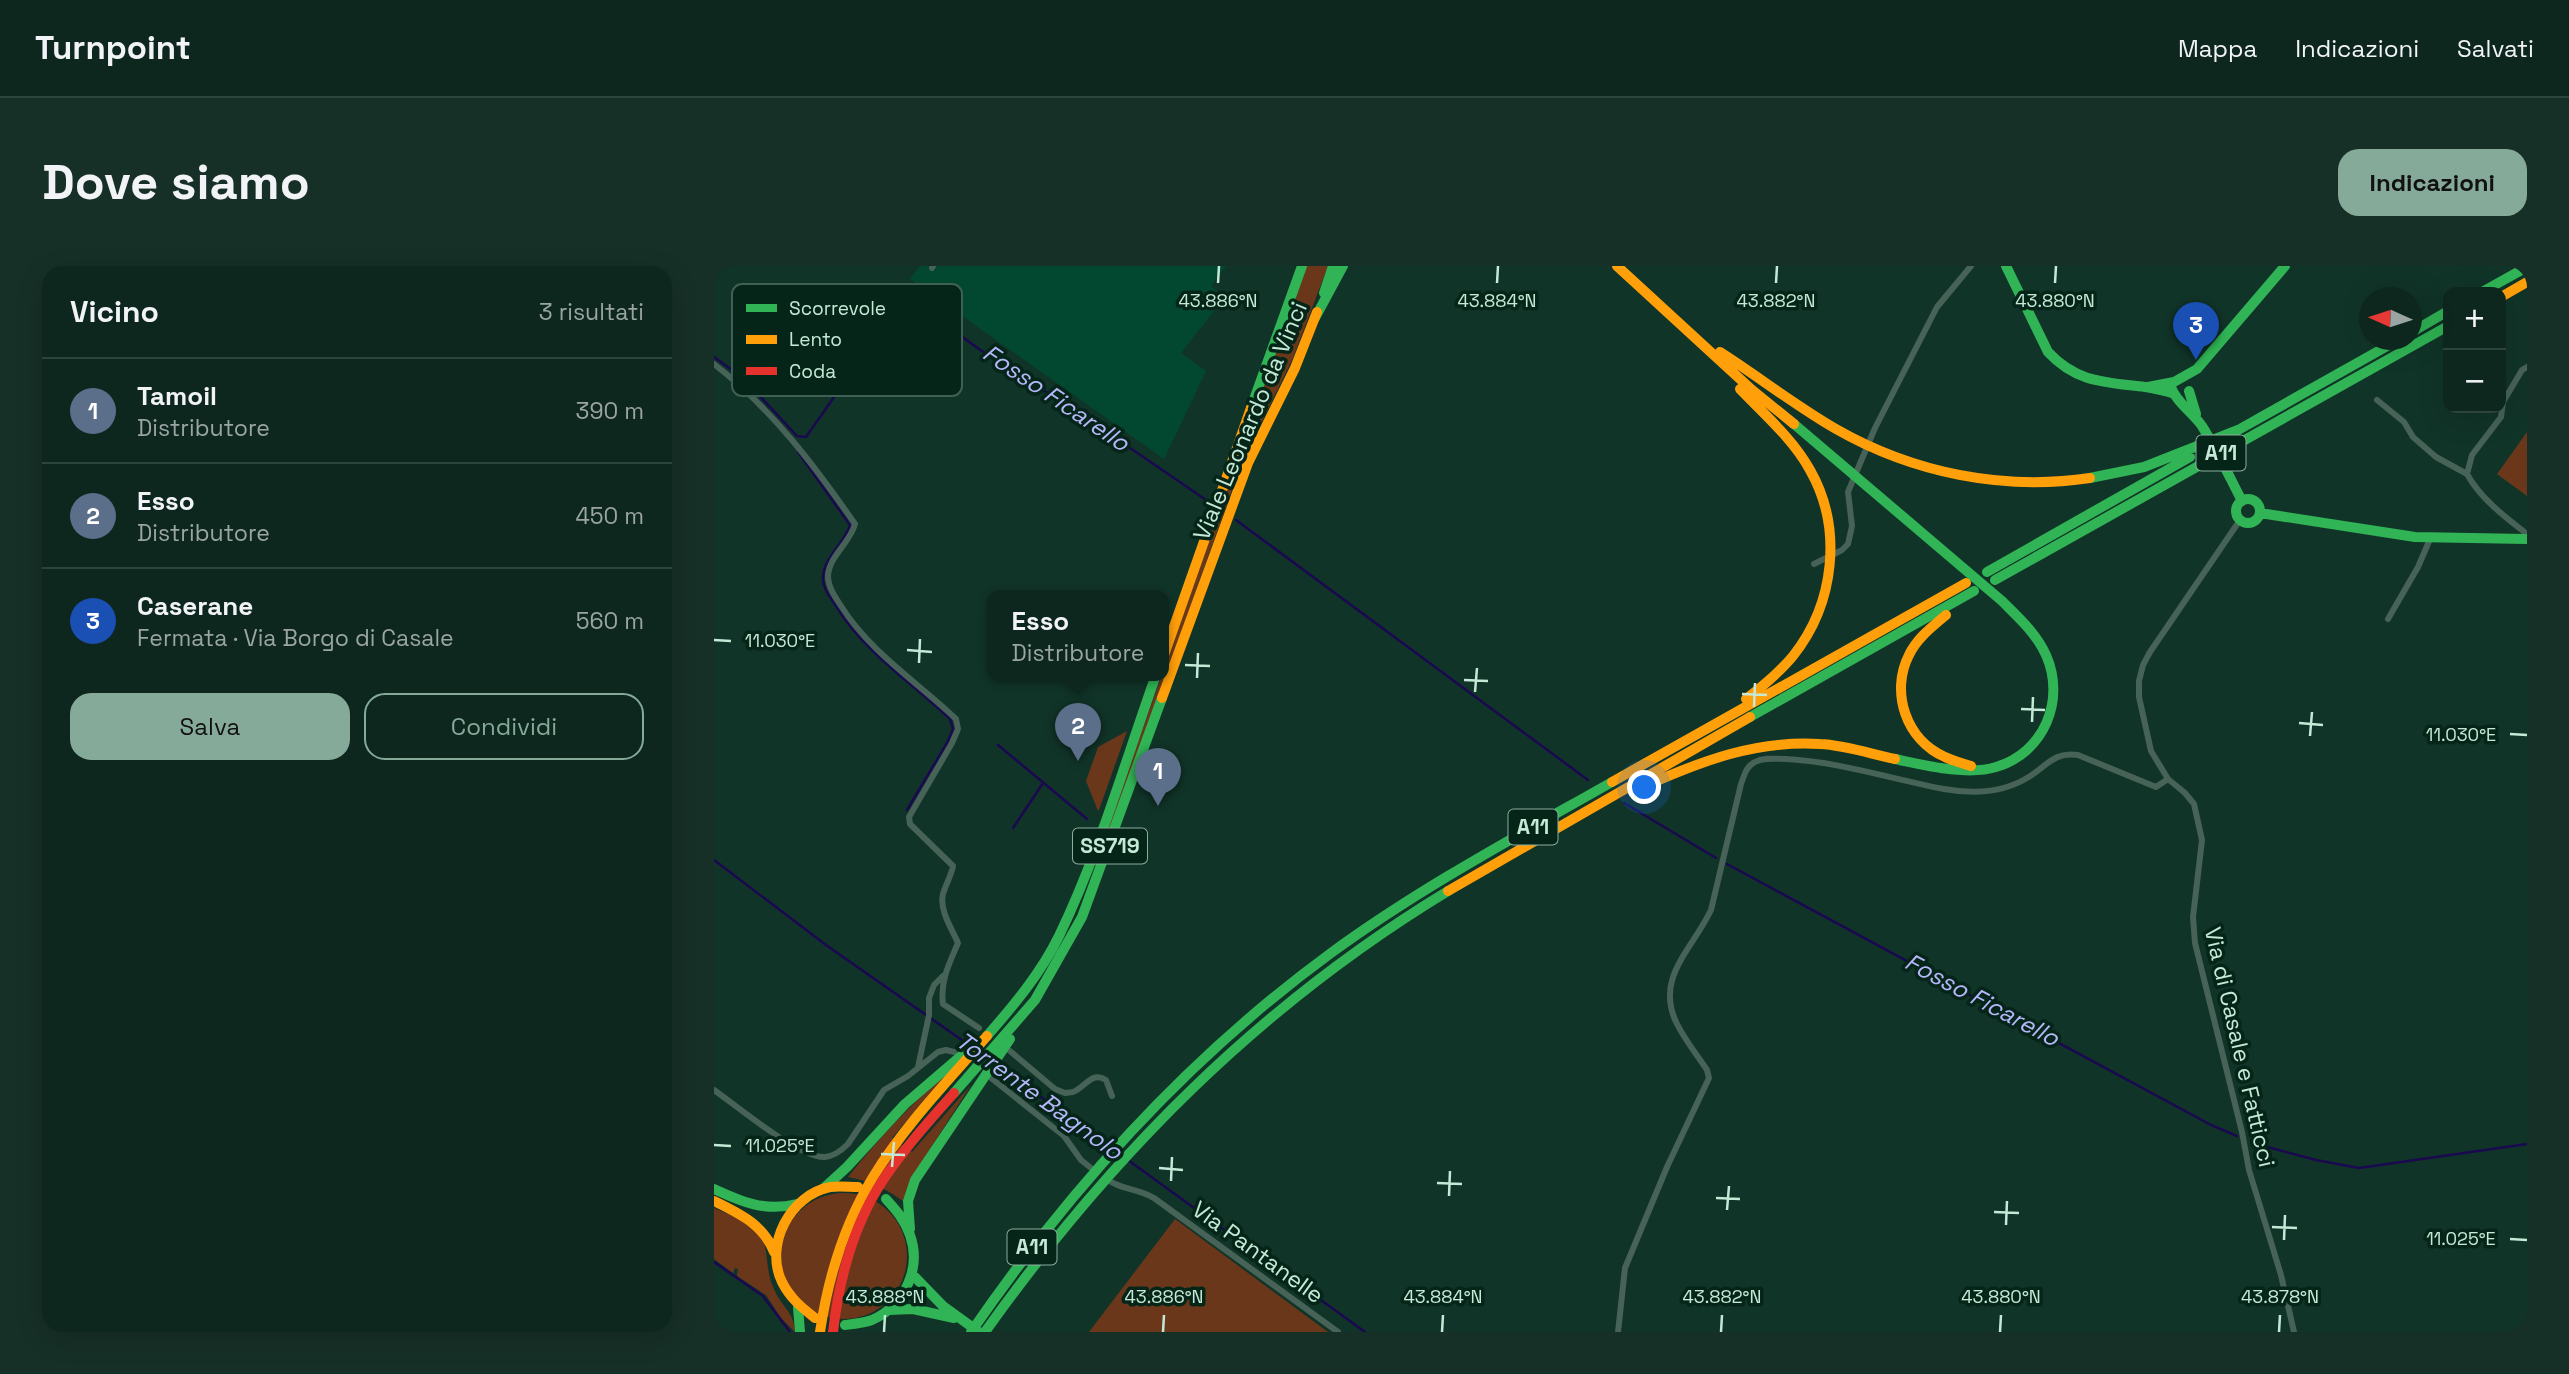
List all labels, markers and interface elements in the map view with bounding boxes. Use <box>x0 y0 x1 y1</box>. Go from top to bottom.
text: Turnpoint <box>35 27 191 69</box>
text: Mappa <box>2178 33 2257 64</box>
text: Indicazioni <box>2295 33 2419 64</box>
text: Salvati <box>2457 33 2534 64</box>
button: Indicazioni <box>2338 149 2527 216</box>
text: Dove siamo <box>42 151 310 213</box>
legend <box>732 284 962 396</box>
north arrow <box>2359 287 2422 350</box>
map controls <box>2443 287 2506 413</box>
button: + <box>2443 287 2506 350</box>
text: 43.886°N <box>1179 289 1257 312</box>
text: 43.884°N <box>1457 289 1537 312</box>
text: 43.882°N <box>1737 289 1815 312</box>
text: 43.880°N <box>2015 289 2095 312</box>
text: Vicino <box>70 292 159 331</box>
text: Scorrevole <box>789 296 886 321</box>
text: 3 risultati <box>539 297 644 327</box>
street label: Viale Leonardo da Vinci <box>1186 297 1314 545</box>
pin: 3 <box>2173 302 2219 360</box>
text: Lento <box>789 327 842 352</box>
water label: Fosso Ficarello <box>977 337 1137 459</box>
button: − <box>2443 350 2506 413</box>
text: Coda <box>789 359 836 384</box>
text: Tamoil <box>137 379 217 413</box>
text: 1 <box>88 396 98 426</box>
text: 390 m <box>576 396 644 426</box>
text: Distributore <box>137 413 270 443</box>
road number: A11 <box>2196 436 2246 470</box>
text: Esso <box>137 484 195 518</box>
text: 2 <box>86 501 100 531</box>
text: 450 m <box>575 501 644 531</box>
text: Distributore <box>137 518 270 548</box>
text: Caserane <box>137 589 253 623</box>
popup <box>987 590 1169 681</box>
text: Esso <box>1012 604 1069 638</box>
text: 3 <box>86 606 100 636</box>
text: 560 m <box>576 606 644 636</box>
text: Fermata · Via Borgo di Casale <box>137 623 454 653</box>
text: 11.030°E <box>745 629 815 652</box>
text: Distributore <box>1012 638 1144 668</box>
button: Salva <box>70 693 350 760</box>
button: Condividi <box>364 693 644 760</box>
pin: 2 <box>1055 703 1101 761</box>
text: 11.030°E <box>2426 723 2496 746</box>
pin: 1 <box>1135 748 1181 806</box>
your location <box>1627 770 1661 804</box>
road number: A11 <box>1508 810 1558 844</box>
road number: SS719 <box>1073 828 1147 864</box>
street label: Via di Casale e Fatticci <box>2198 924 2282 1170</box>
water label: Fosso Ficarello <box>1900 946 2066 1054</box>
water label: Torrente Bagnolo <box>950 1025 1130 1167</box>
text: 11.025°E <box>745 1134 815 1157</box>
street label: Via Pantanelle <box>1186 1194 1330 1310</box>
text: 11.025°E <box>2426 1227 2496 1250</box>
road number: A11 <box>1008 1230 1056 1264</box>
text: 43.888°N <box>845 1285 925 1308</box>
text: 43.886°N <box>1125 1285 1203 1308</box>
text: 43.884°N <box>1403 1285 1483 1308</box>
text: 43.882°N <box>1683 1285 1761 1308</box>
text: 43.880°N <box>1961 1285 2041 1308</box>
text: 43.878°N <box>2241 1285 2319 1308</box>

